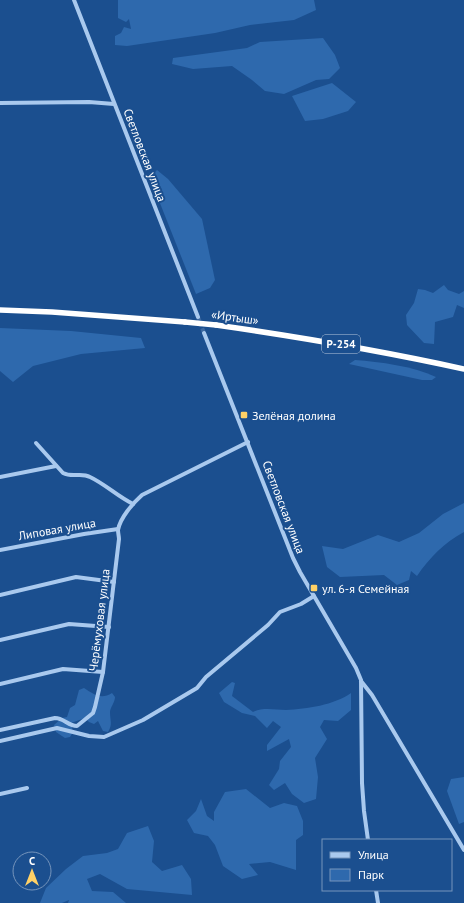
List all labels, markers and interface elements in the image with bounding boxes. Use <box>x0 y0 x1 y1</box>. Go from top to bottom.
street label: Светловская улица <box>120 106 170 204</box>
street label: «Иртыш» <box>210 306 260 328</box>
road number: Р-254 <box>322 335 360 353</box>
place label: Зелёная долина <box>252 408 336 423</box>
marker: Зелёная долина <box>239 410 249 420</box>
street label: Светловская улица <box>259 458 309 556</box>
street label: Липовая улица <box>16 515 97 543</box>
street label: Черёмуховая улица <box>85 568 113 672</box>
place label: ул. 6-я Семейная <box>322 581 409 596</box>
marker: ул. 6-я Семейная <box>309 583 319 593</box>
legend <box>322 839 452 891</box>
text: Улица <box>358 847 389 862</box>
north arrow <box>12 851 52 891</box>
text: С <box>29 854 35 868</box>
text: Парк <box>358 867 384 882</box>

